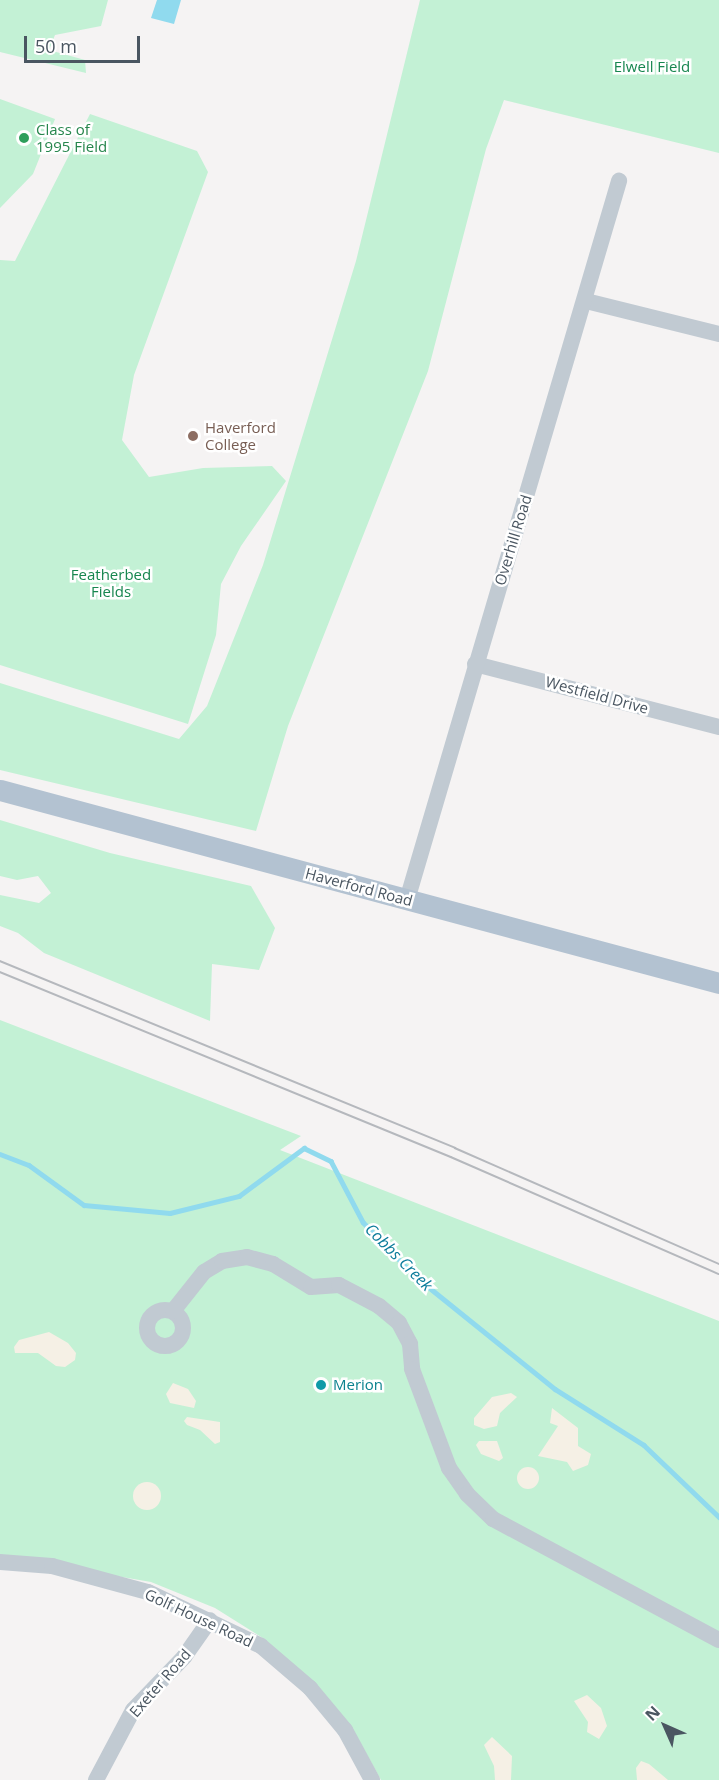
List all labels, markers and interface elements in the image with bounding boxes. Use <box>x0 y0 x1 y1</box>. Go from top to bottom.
scale bar <box>27 24 142 62</box>
text: 50 m <box>35 34 77 58</box>
park label: Elwell Field <box>614 58 690 76</box>
place label: Class of 1995 Field <box>36 120 107 155</box>
marker: Class of 1995 Field <box>17 131 31 145</box>
place label: Haverford College <box>205 418 276 453</box>
marker: Haverford College <box>186 429 200 443</box>
street label: Overhill Road <box>491 492 535 588</box>
park label: Featherbed Fields <box>71 565 151 600</box>
street label: Westfield Drive <box>544 673 650 717</box>
street label: Haverford Road <box>303 864 415 910</box>
water label: Cobbs Creek <box>361 1219 437 1295</box>
place label: Merion <box>333 1376 383 1394</box>
marker: Merion <box>314 1378 328 1392</box>
street label: Golf House Road <box>142 1585 256 1651</box>
street label: Exeter Road <box>126 1645 194 1721</box>
north arrow <box>635 1696 695 1756</box>
text: N <box>640 1701 665 1726</box>

